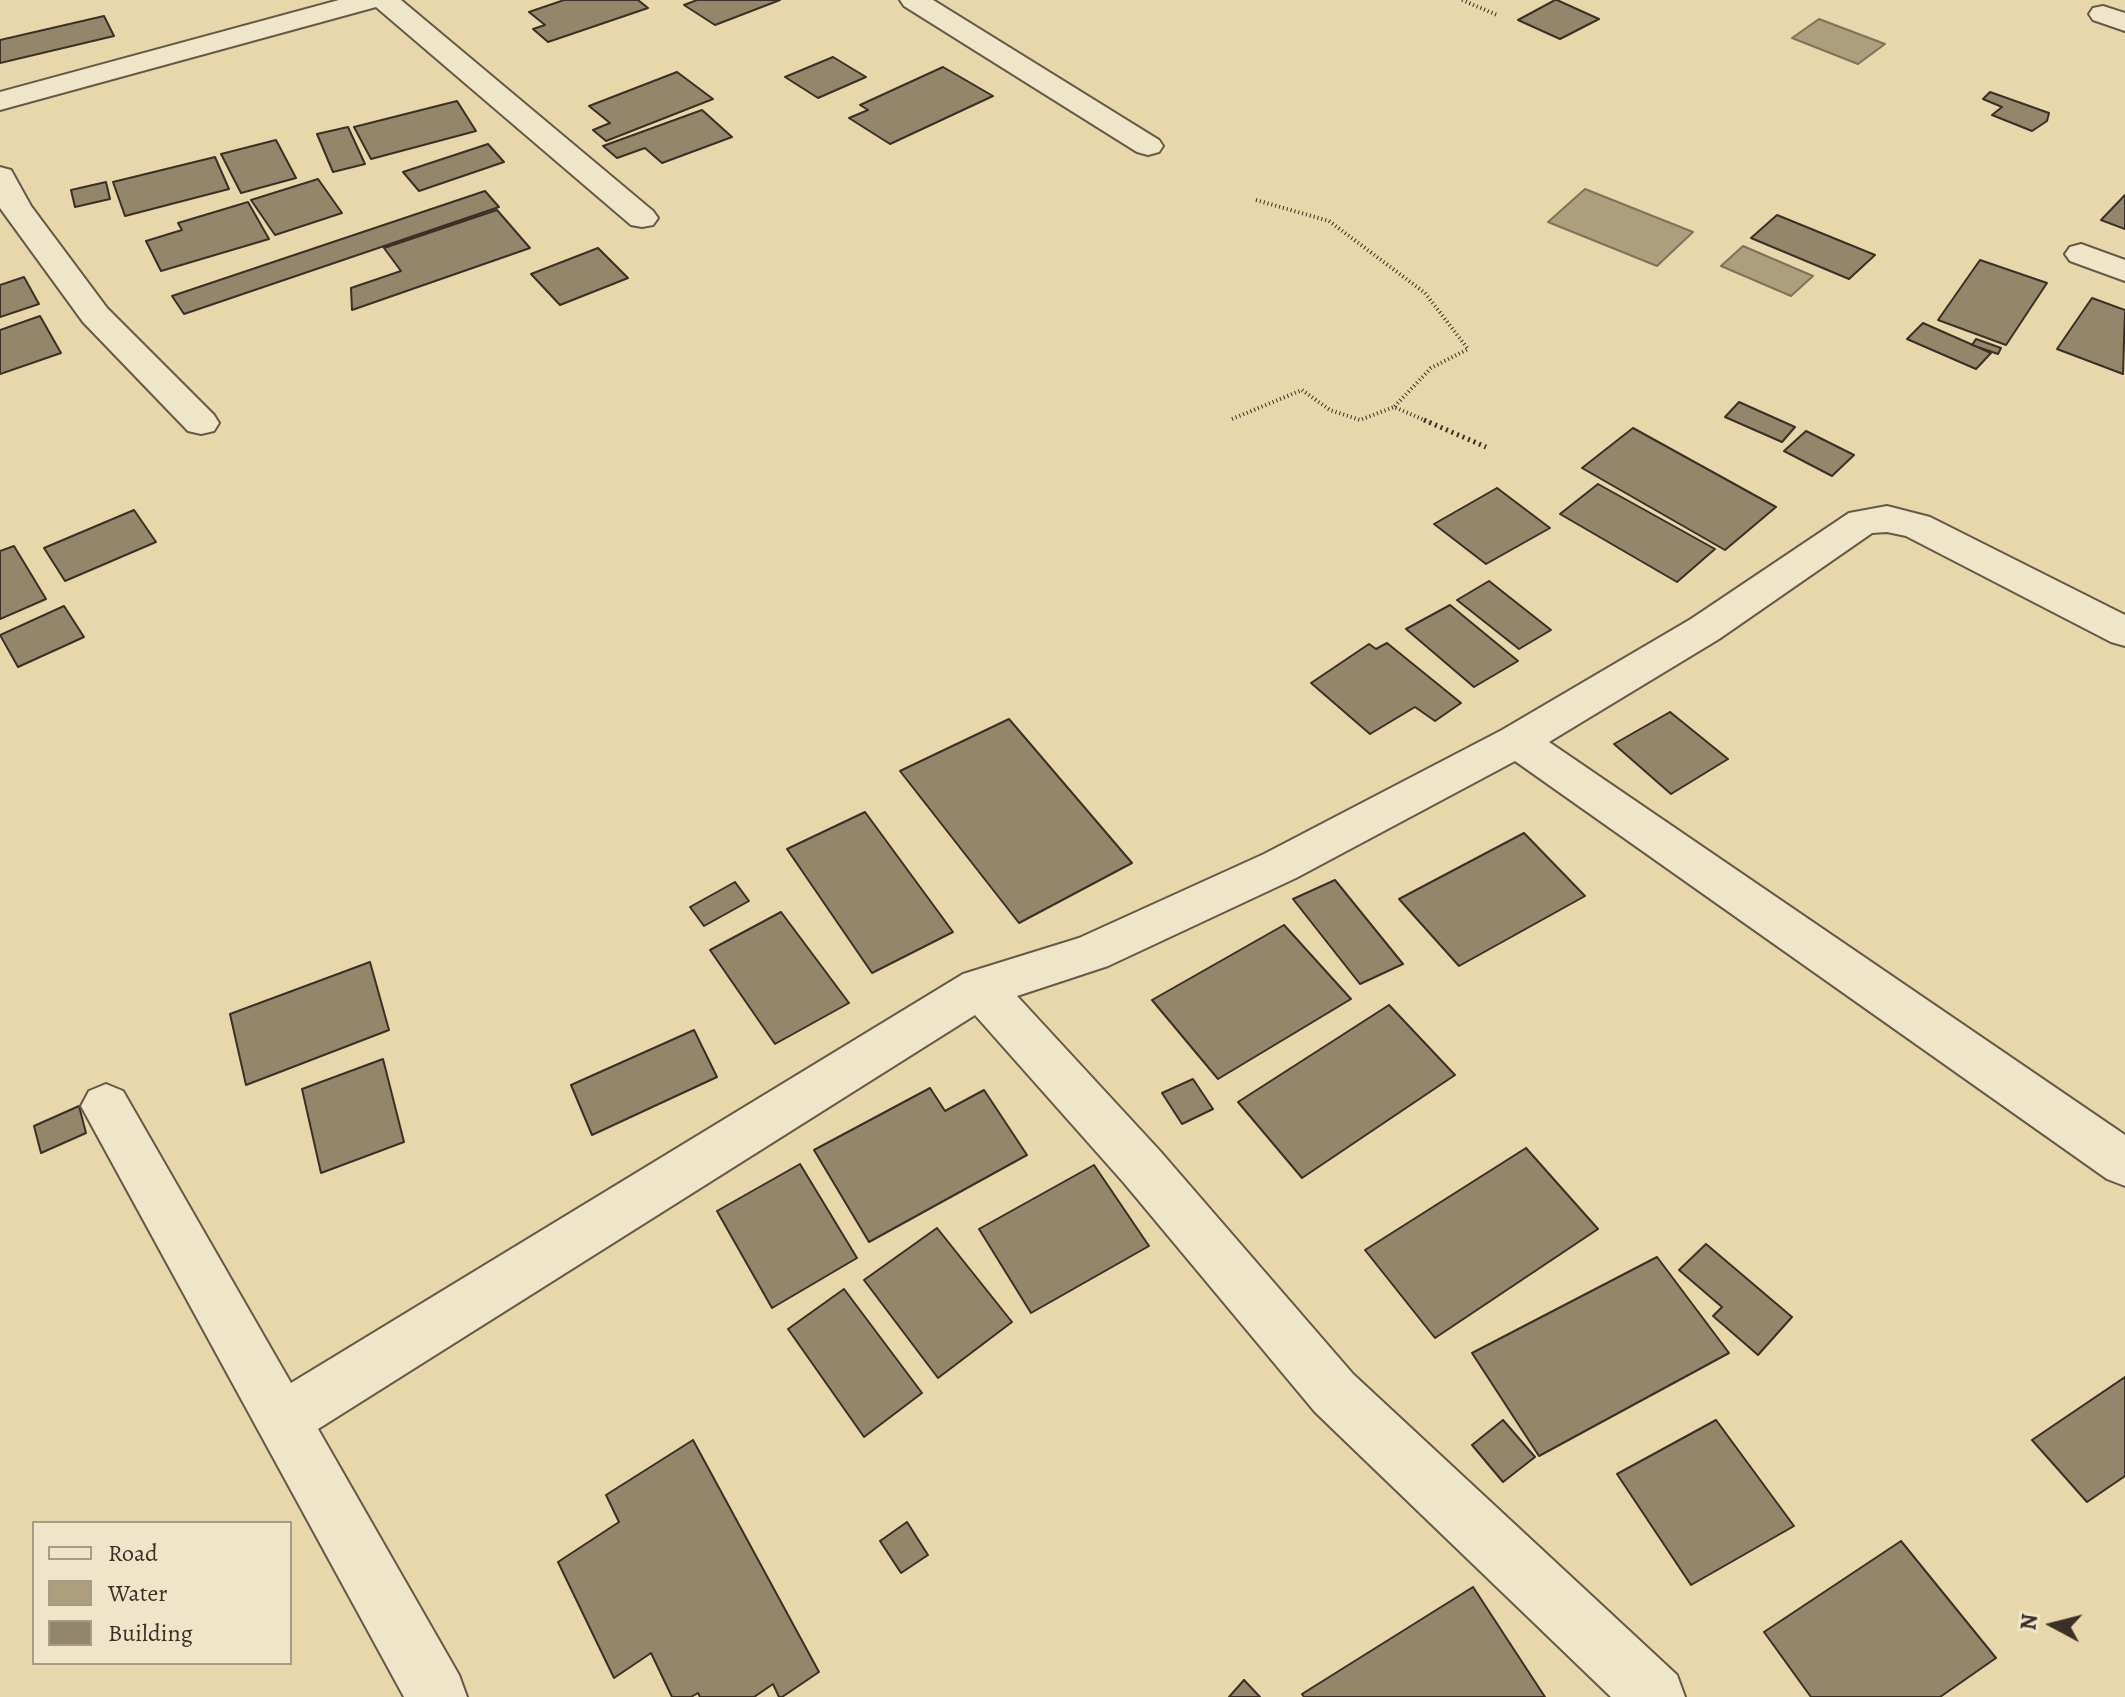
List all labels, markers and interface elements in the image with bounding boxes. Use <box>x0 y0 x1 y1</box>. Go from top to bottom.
legend <box>32 1521 292 1665</box>
text: Road <box>108 1537 158 1569</box>
text: Water <box>108 1577 168 1609</box>
north arrow <box>2013 1585 2093 1665</box>
text: N <box>2013 1612 2045 1632</box>
text: Building <box>108 1617 193 1649</box>

